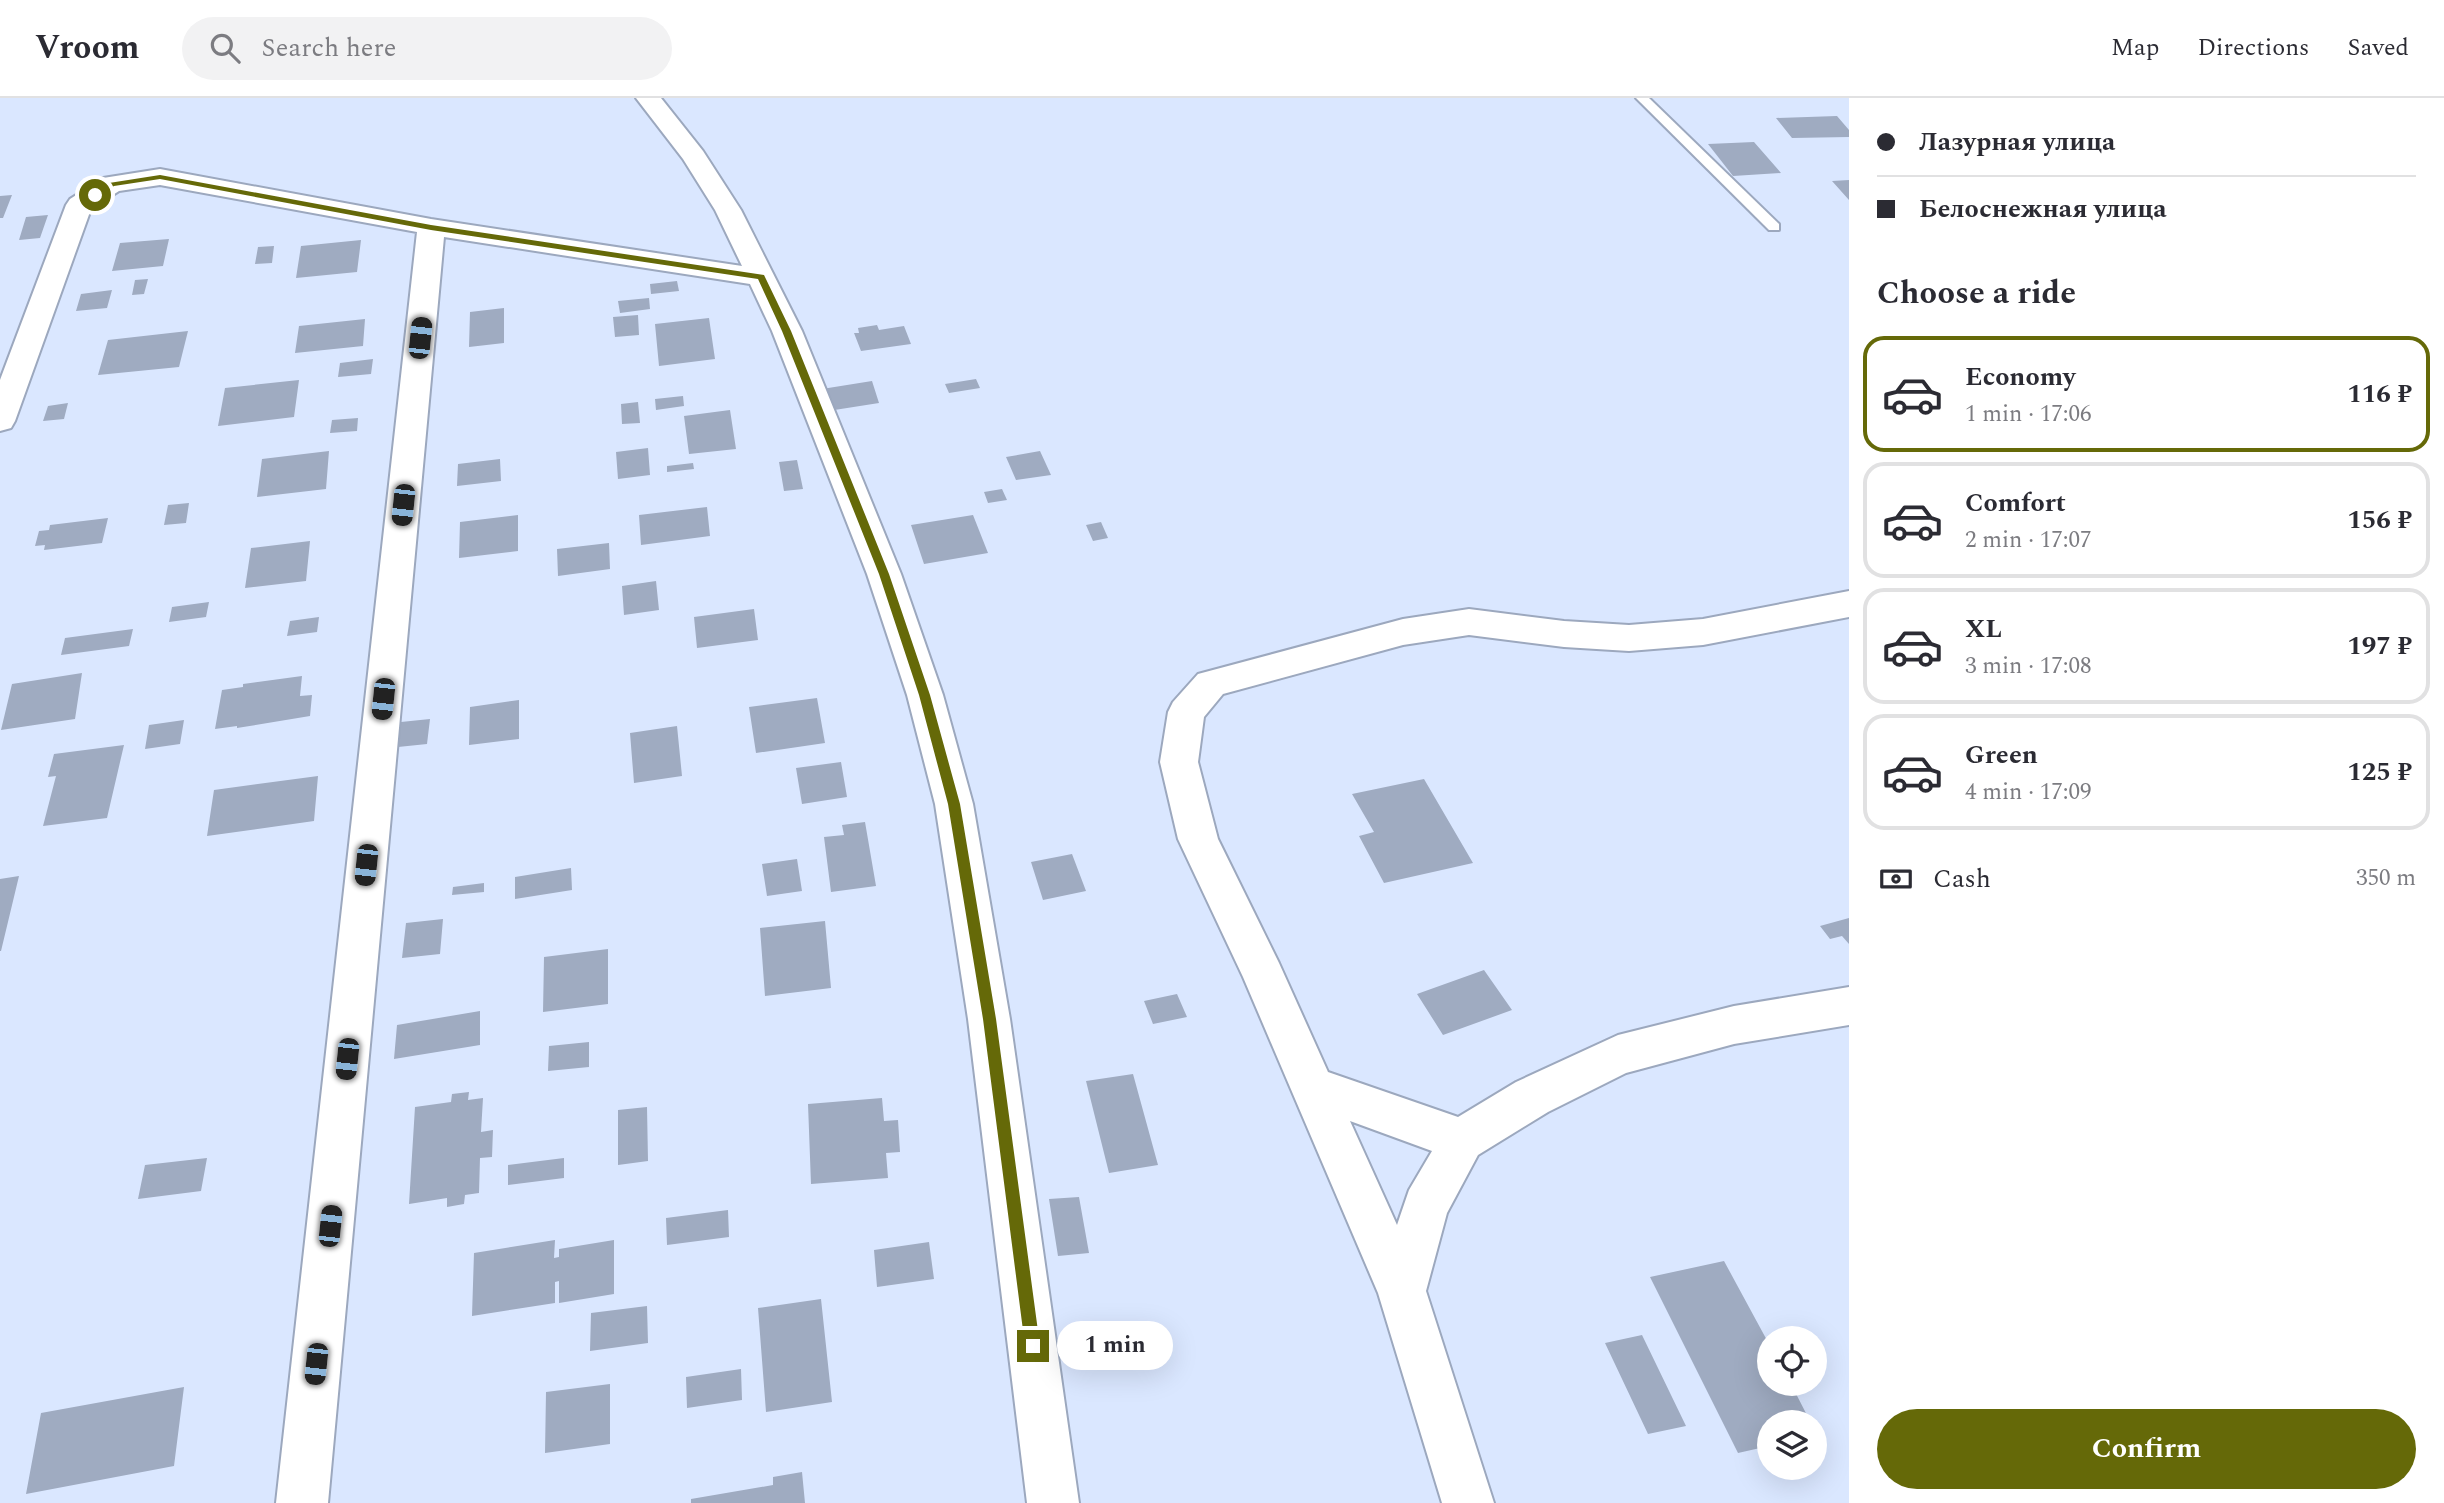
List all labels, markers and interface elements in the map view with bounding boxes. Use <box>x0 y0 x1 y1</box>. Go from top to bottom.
search box <box>182 17 672 80</box>
text: Vroom <box>35 23 140 73</box>
text: Search here <box>262 28 396 68</box>
icon: search <box>206 29 244 67</box>
text: Map <box>2111 30 2159 66</box>
text: Directions <box>2197 30 2309 66</box>
text: Saved <box>2347 30 2409 66</box>
text: Лазурная улица <box>1919 122 2115 162</box>
route start <box>79 179 111 211</box>
text: Белоснежная улица <box>1919 189 2167 229</box>
text: Choose a ride <box>1877 269 2076 318</box>
car <box>408 316 433 360</box>
text: Economy <box>1965 357 2075 397</box>
icon: car <box>1881 363 1944 426</box>
text: 116 ₽ <box>2347 374 2412 414</box>
text: 1 min · 17:06 <box>1965 397 2092 432</box>
car <box>391 483 416 527</box>
text: Comfort <box>1965 483 2066 523</box>
icon: car <box>1881 489 1944 552</box>
text: 156 ₽ <box>2347 500 2412 540</box>
text: 2 min · 17:07 <box>1965 523 2092 558</box>
text: XL <box>1965 609 2002 649</box>
icon: car <box>1881 615 1944 678</box>
text: 197 ₽ <box>2347 626 2412 666</box>
text: 3 min · 17:08 <box>1965 649 2092 684</box>
car <box>371 677 396 721</box>
text: Green <box>1965 735 2038 775</box>
icon: car <box>1881 741 1944 804</box>
text: 125 ₽ <box>2347 752 2412 792</box>
text: 4 min · 17:09 <box>1965 775 2092 810</box>
car <box>354 843 379 887</box>
text: Cash <box>1933 859 1991 899</box>
icon: cash <box>1877 860 1915 898</box>
text: 350 m <box>2356 861 2416 896</box>
car <box>335 1037 360 1081</box>
car <box>318 1204 343 1248</box>
callout: 1 min <box>1058 1322 1173 1370</box>
map controls <box>1757 1326 1827 1480</box>
button: locate <box>1757 1326 1827 1396</box>
text: 1 min <box>1084 1328 1146 1363</box>
route end <box>1017 1330 1049 1362</box>
car <box>304 1342 329 1386</box>
button: Confirm <box>1877 1409 2416 1489</box>
button: layers <box>1757 1410 1827 1480</box>

